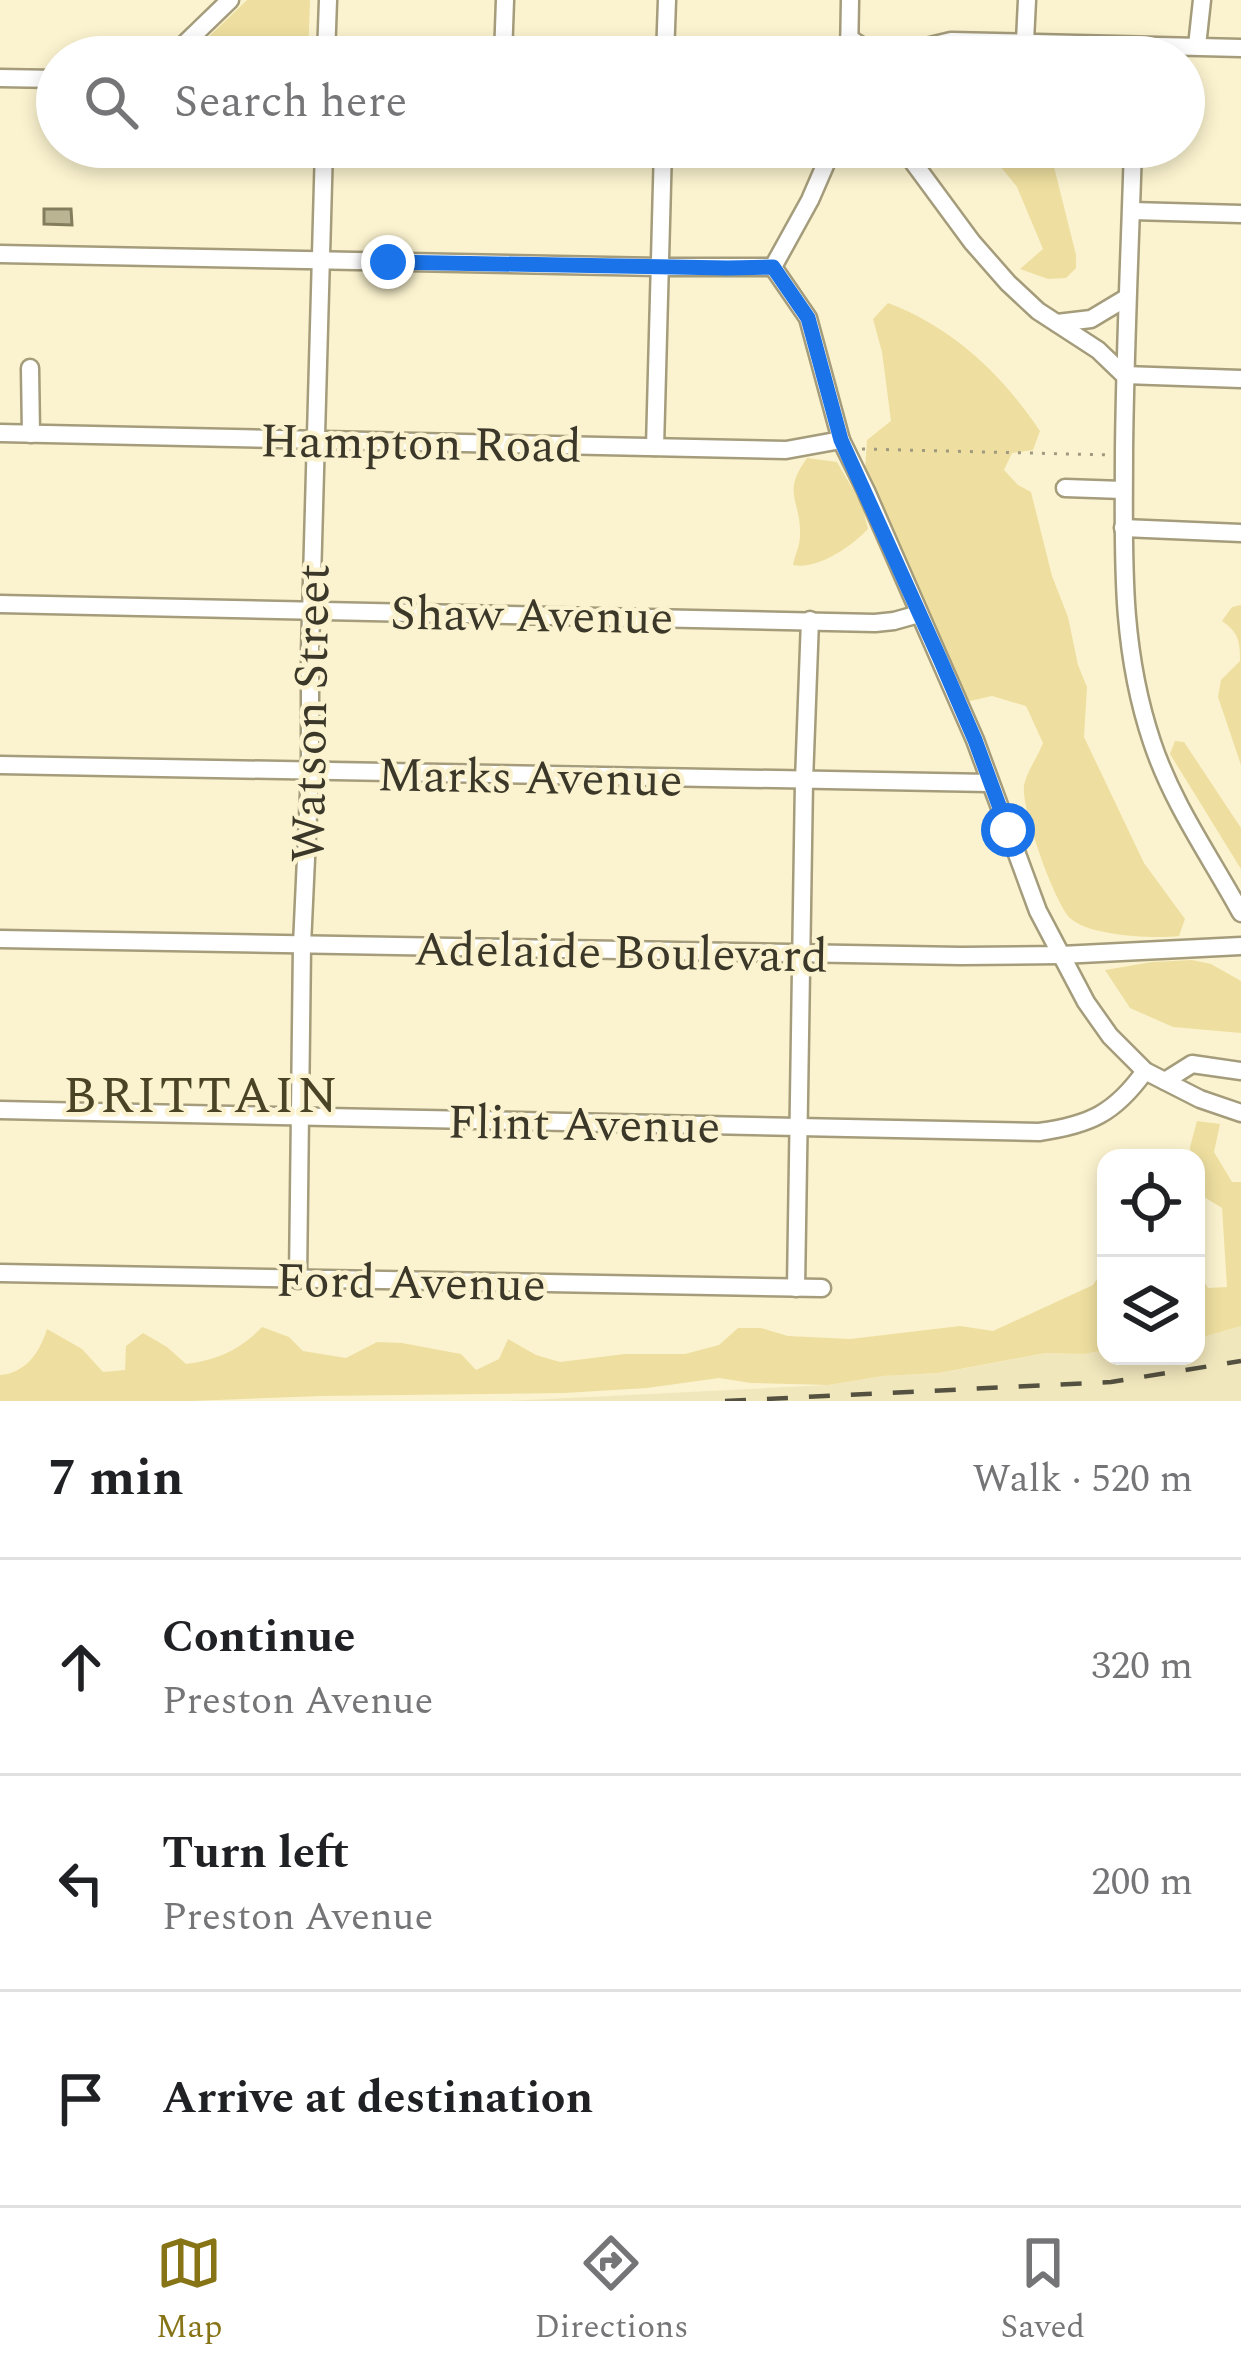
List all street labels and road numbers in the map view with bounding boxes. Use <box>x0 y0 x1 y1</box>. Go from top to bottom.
street label: Hampton Road <box>259 405 583 484</box>
street label: Watson Street <box>272 563 351 863</box>
street label: Shaw Avenue <box>390 578 674 655</box>
street label: Marks Avenue <box>377 739 683 818</box>
street label: Adelaide Boulevard <box>413 913 829 994</box>
street label: Flint Avenue <box>447 1087 721 1164</box>
street label: Ford Avenue <box>275 1245 547 1322</box>

